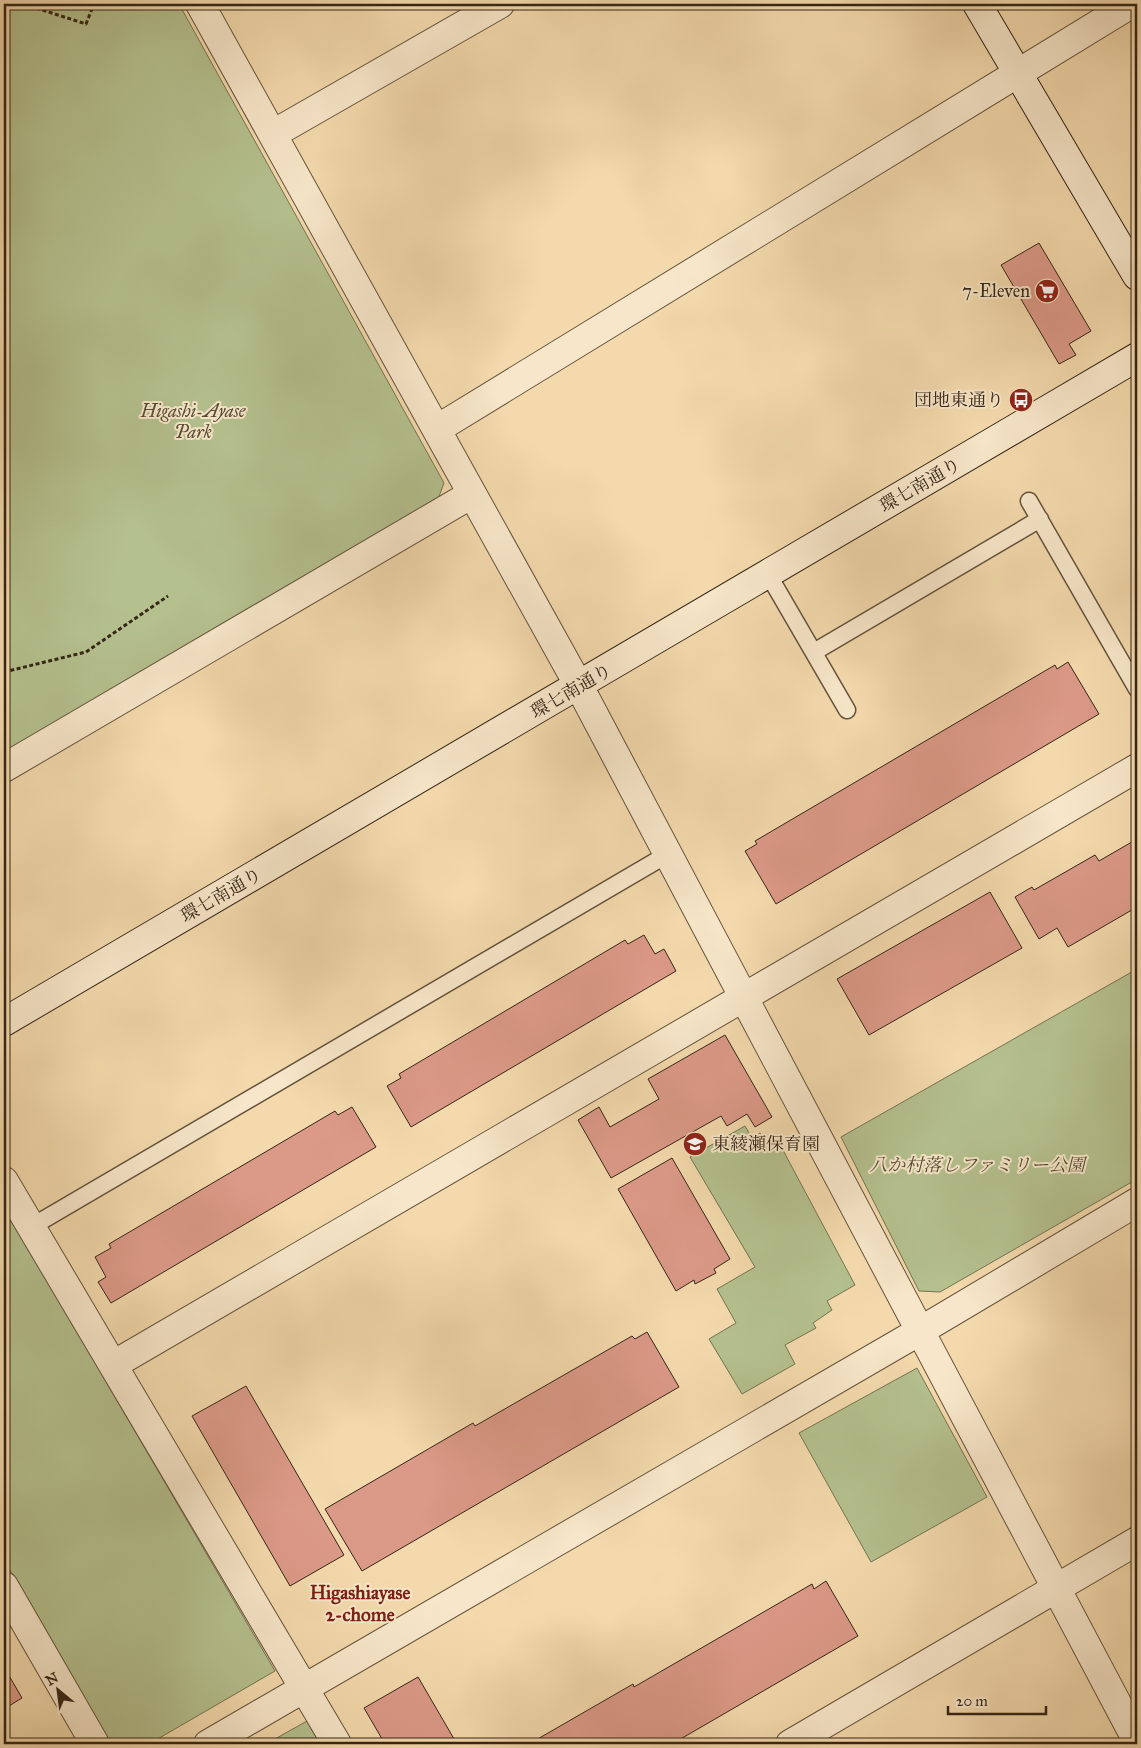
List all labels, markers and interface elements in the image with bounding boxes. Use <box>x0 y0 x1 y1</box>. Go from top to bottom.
supermarket icon: 7-Eleven <box>1034 278 1060 304</box>
place label: 7-Eleven <box>962 280 1030 302</box>
bus stop icon: 団地東通り <box>1008 387 1034 413</box>
place label: 団地東通り <box>914 389 1004 411</box>
park label: Higashi-Ayase Park <box>139 400 247 443</box>
street label: 環七南通り <box>876 453 964 517</box>
street label: 環七南通り <box>527 659 615 723</box>
street label: 環七南通り <box>177 863 265 927</box>
school or university icon: 東綾瀬保育園 <box>682 1131 708 1157</box>
place label: 東綾瀬保育園 <box>712 1133 820 1155</box>
park label: 八か村落しファミリー公園 <box>869 1154 1088 1176</box>
district label: Higashiayase 2-chome <box>310 1581 410 1626</box>
north arrow <box>32 1666 82 1716</box>
text: N <box>43 1669 61 1689</box>
scale bar <box>948 1683 1046 1715</box>
text: 20 m <box>956 1692 988 1710</box>

